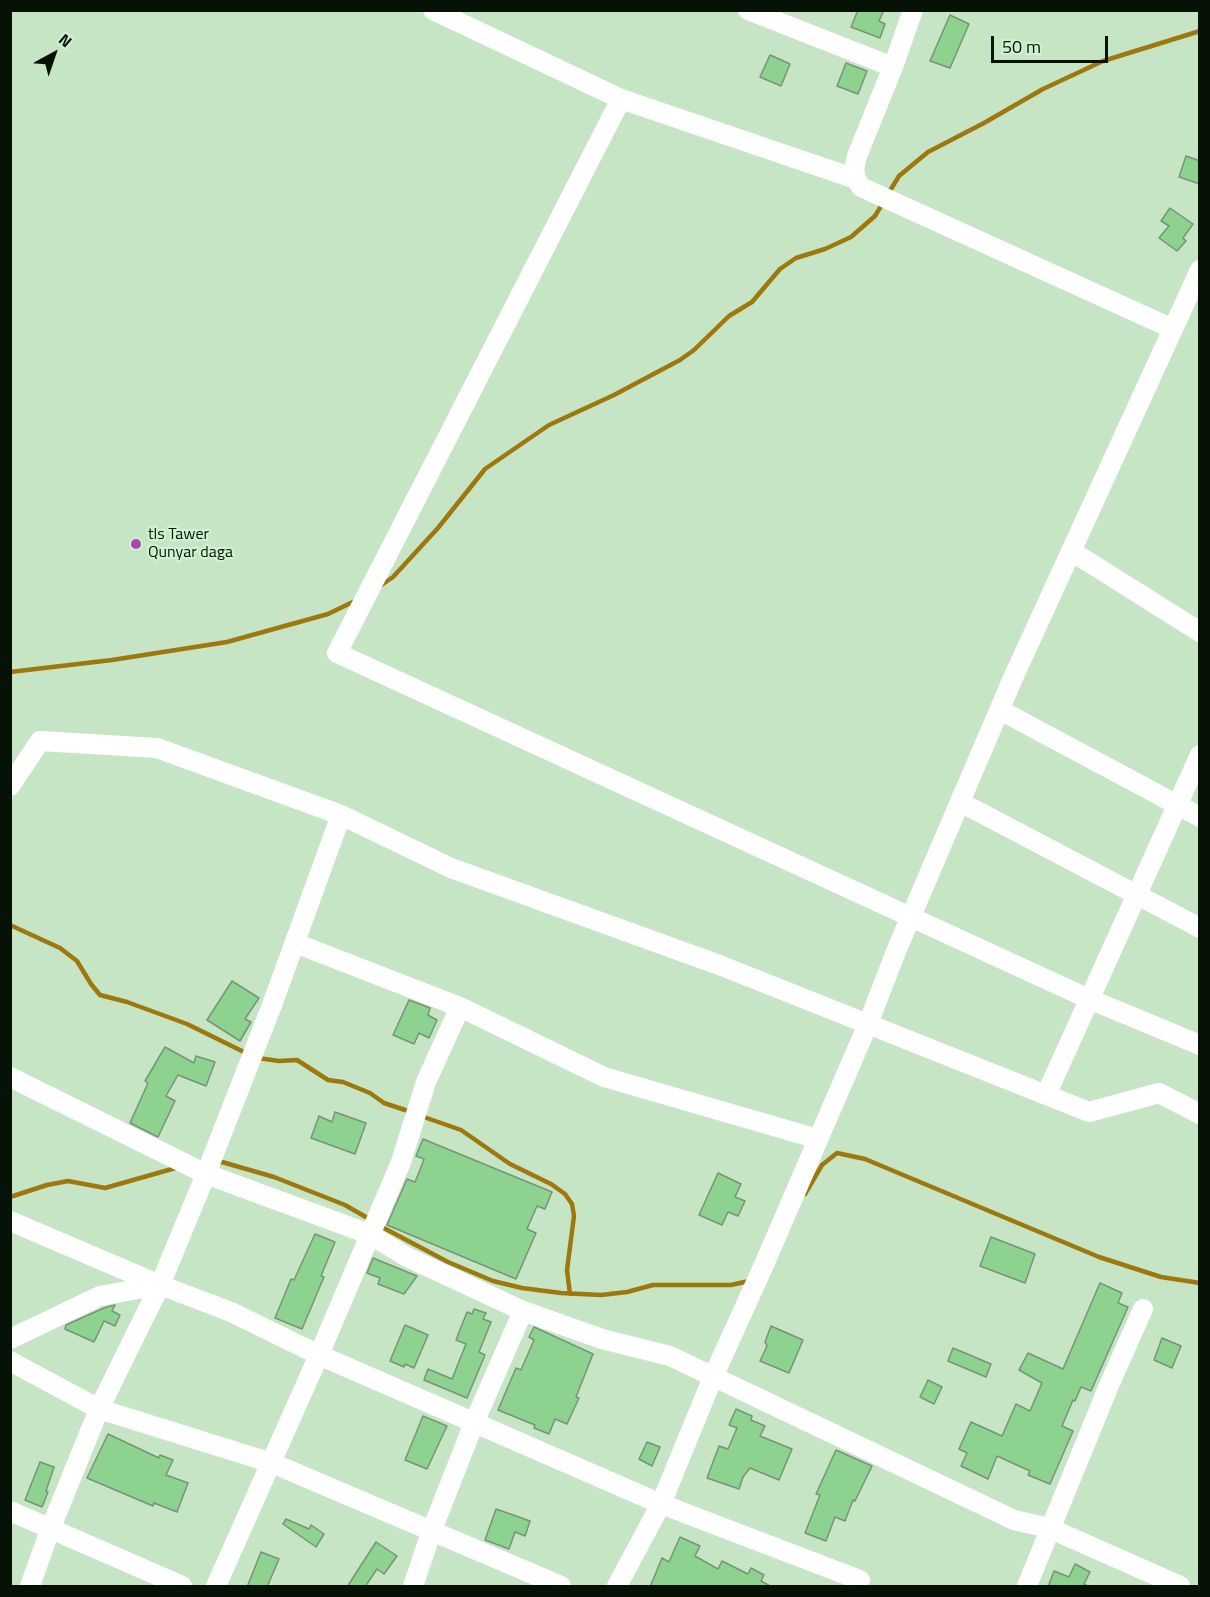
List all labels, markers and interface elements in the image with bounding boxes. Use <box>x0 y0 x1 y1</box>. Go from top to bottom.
north arrow <box>24 24 84 84</box>
scale bar <box>994 24 1111 62</box>
text: N <box>54 27 78 53</box>
text: 50 m <box>1002 33 1041 60</box>
place label: tls Tawer Qunyar daga <box>148 525 233 563</box>
marker: tls Tawer Qunyar daga <box>129 537 143 551</box>

